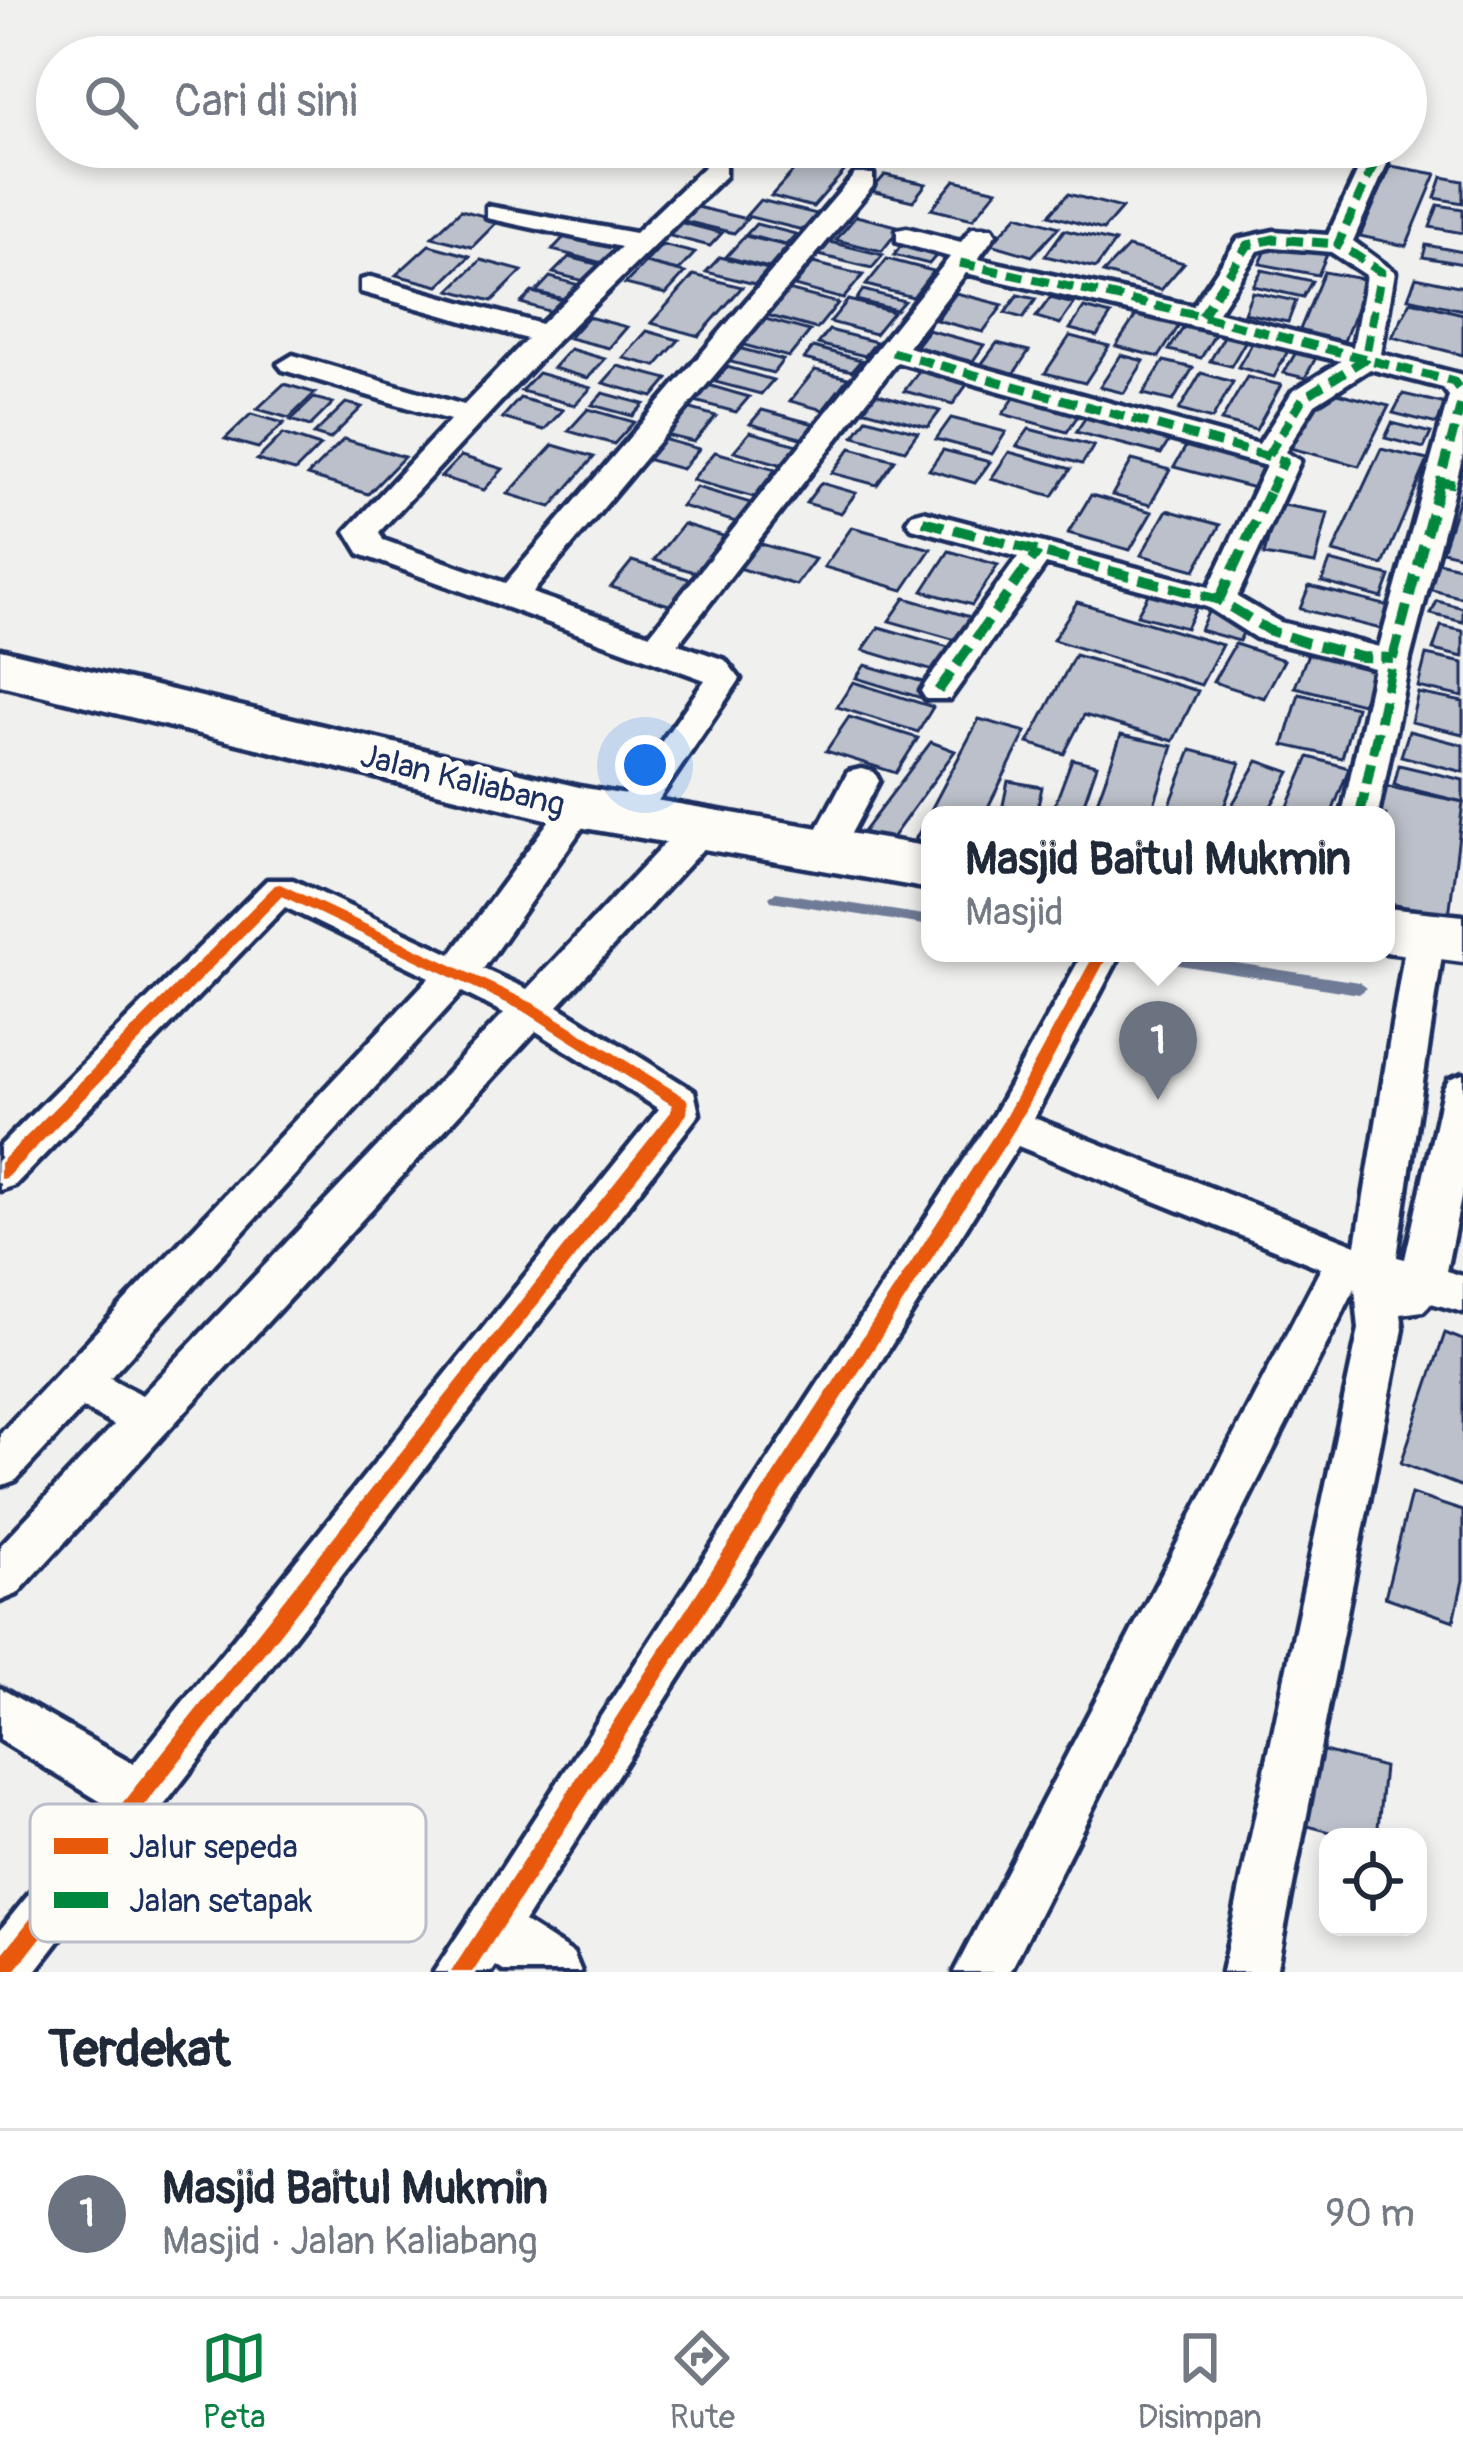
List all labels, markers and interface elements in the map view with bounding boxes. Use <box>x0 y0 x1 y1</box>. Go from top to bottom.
search box <box>36 36 1427 168</box>
icon: search <box>78 69 144 135</box>
text: Cari di sini <box>174 74 358 130</box>
street label: Jalan Kaliabang <box>356 735 569 826</box>
your location <box>615 735 675 795</box>
popup <box>921 806 1395 962</box>
text: Masjid Baitul Mukmin <box>965 832 1351 888</box>
text: Masjid <box>965 888 1064 937</box>
pin: 1 <box>1119 1001 1197 1100</box>
legend <box>30 1804 426 1942</box>
text: Jalur sepeda <box>129 1827 298 1868</box>
map controls <box>1319 1828 1427 1936</box>
button: locate <box>1319 1828 1427 1936</box>
text: Jalan setapak <box>129 1881 313 1922</box>
text: Terdekat <box>48 2018 230 2082</box>
text: Masjid Baitul Mukmin <box>162 2161 548 2217</box>
text: 1 <box>79 2189 95 2238</box>
text: 90 m <box>1325 2189 1415 2238</box>
text: Masjid · Jalan Kaliabang <box>162 2217 538 2266</box>
tab: Peta <box>201 2325 267 2438</box>
tab: Rute <box>669 2325 735 2438</box>
tab: Disimpan <box>1138 2325 1262 2438</box>

